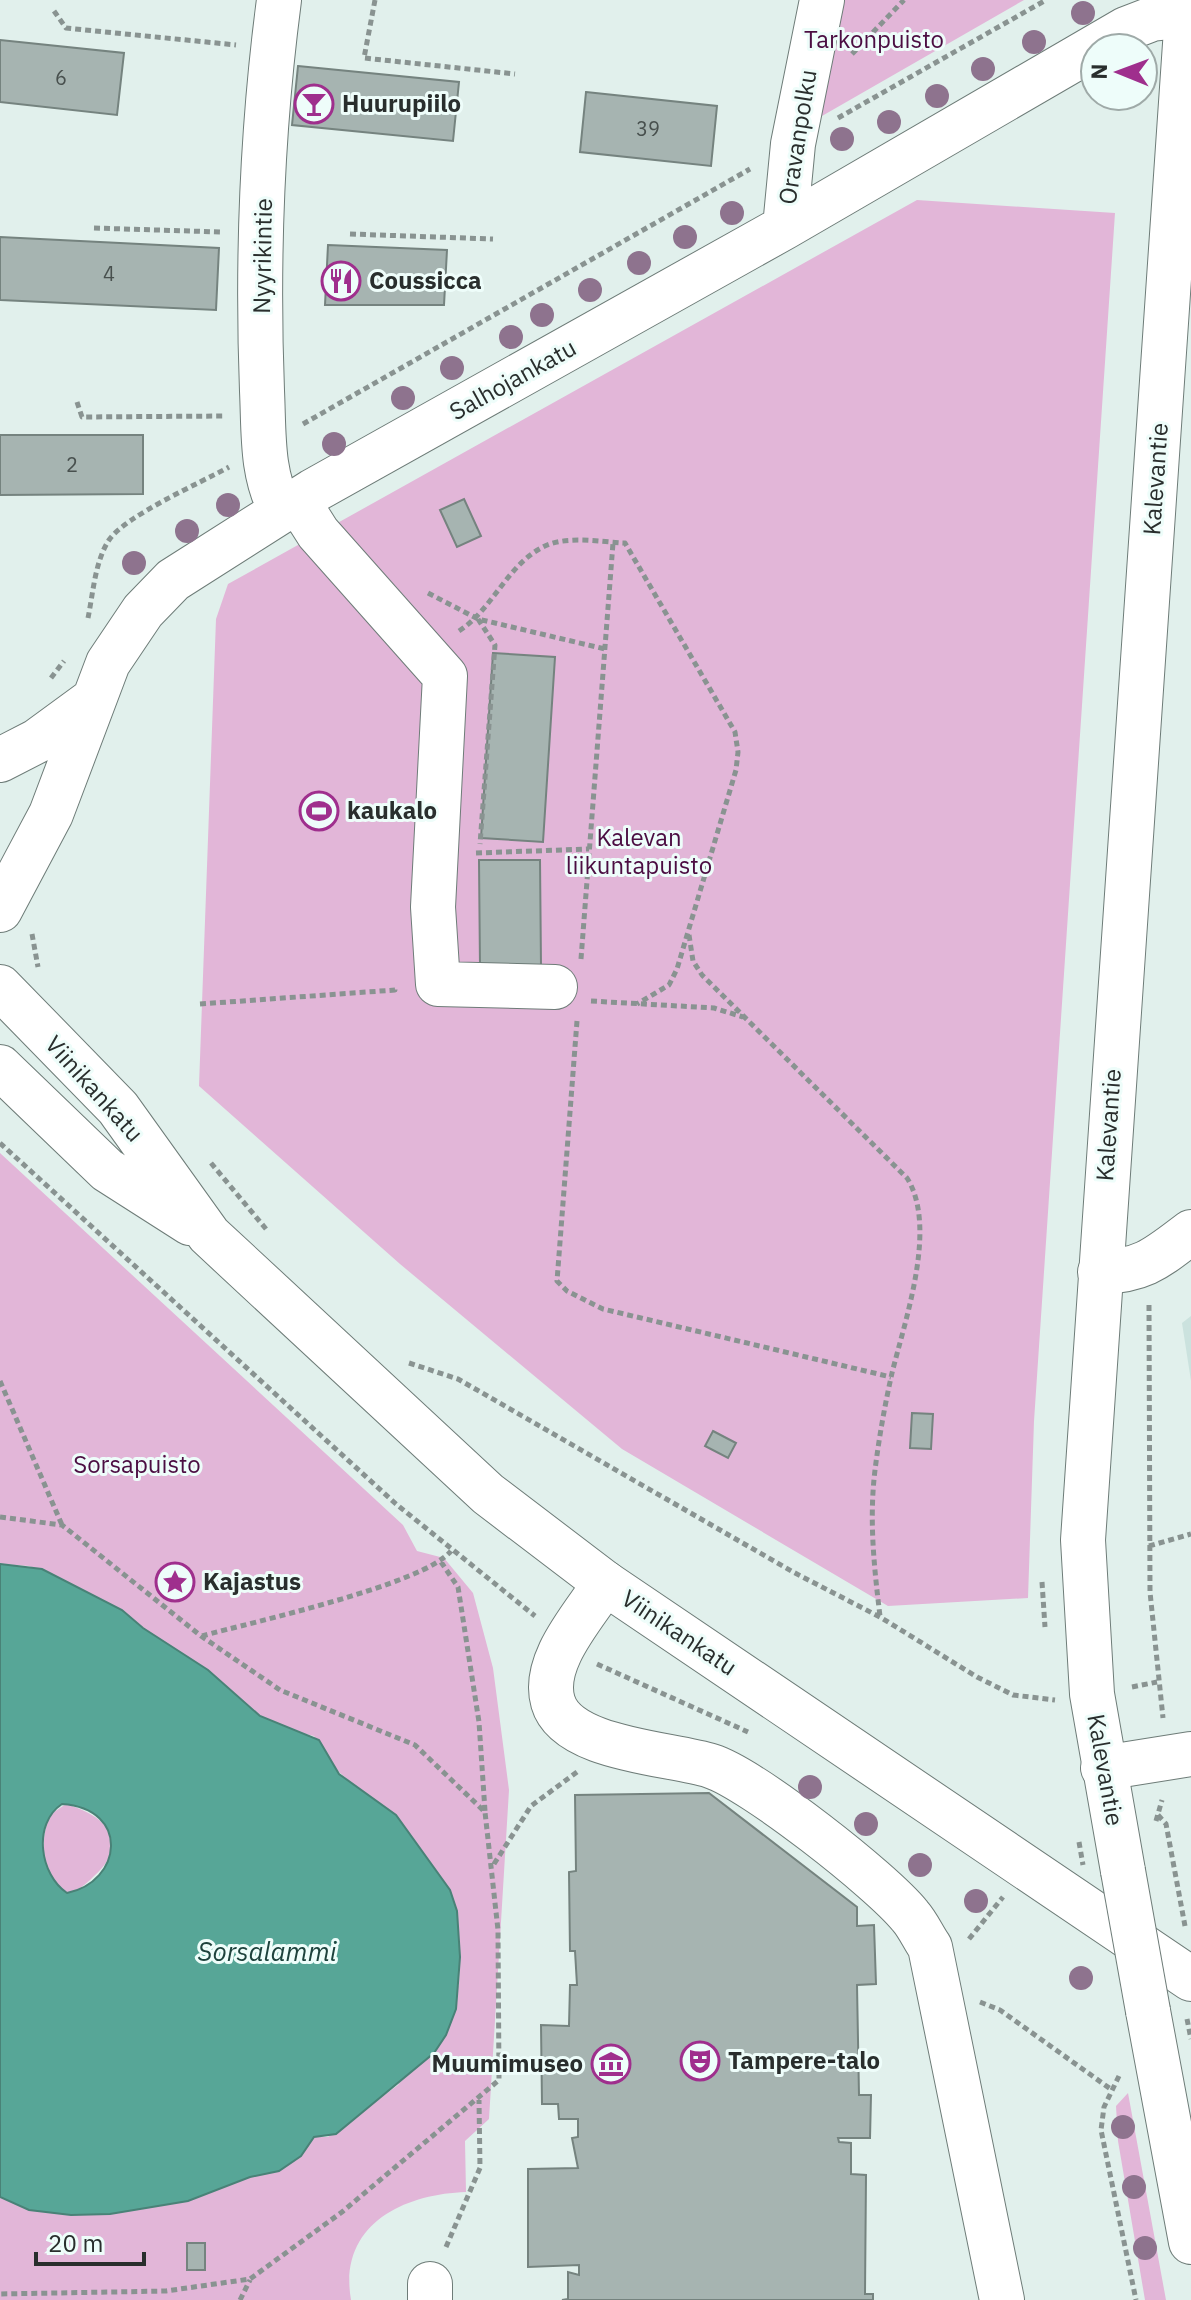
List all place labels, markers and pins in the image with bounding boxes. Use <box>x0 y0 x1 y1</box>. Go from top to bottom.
bar icon: Huurupiilo <box>293 83 335 125</box>
place label: Huurupiilo <box>342 87 461 119</box>
restaurant icon: Coussicca <box>320 260 362 302</box>
place label: Coussicca <box>369 264 482 296</box>
sports icon: kaukalo <box>298 790 340 832</box>
place label: kaukalo <box>347 794 437 826</box>
place icon: Kajastus <box>154 1561 196 1603</box>
place label: Kajastus <box>203 1565 301 1597</box>
theatre icon: Tampere-talo <box>679 2040 721 2082</box>
museum icon: Muumimuseo <box>590 2043 632 2085</box>
place label: Tampere-talo <box>728 2044 880 2076</box>
place label: Muumimuseo <box>432 2047 583 2079</box>

